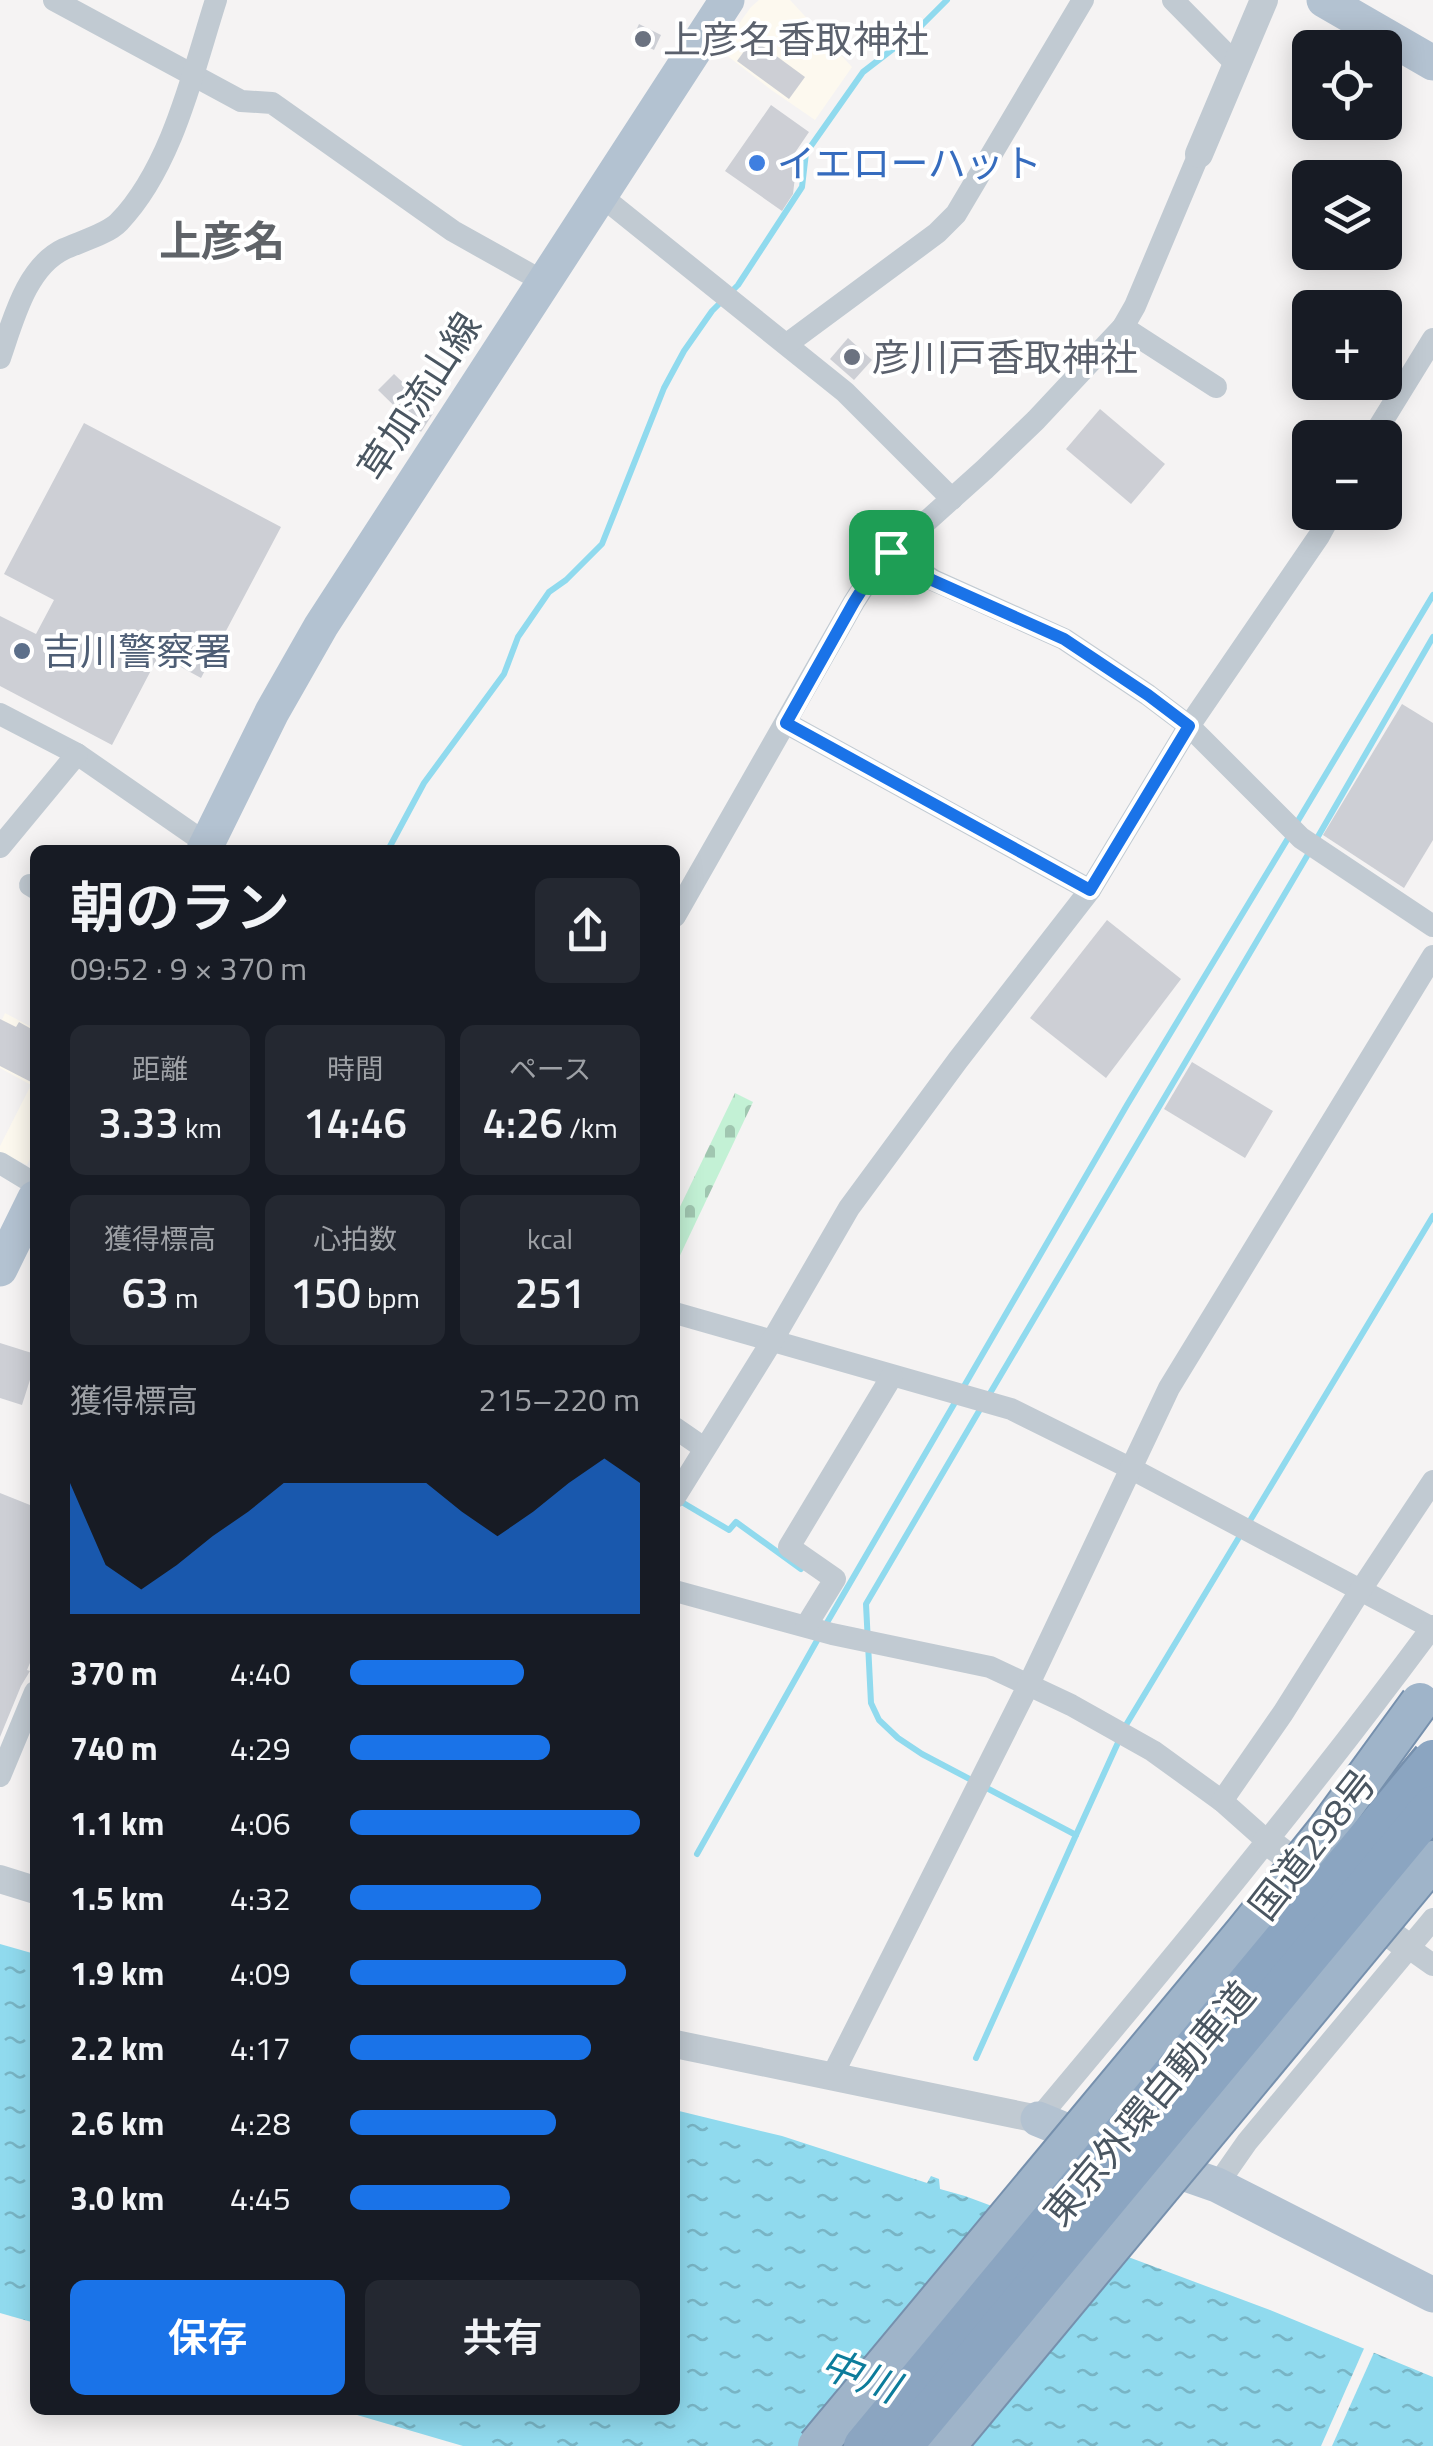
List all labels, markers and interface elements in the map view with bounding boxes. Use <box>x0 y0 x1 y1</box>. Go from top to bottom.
place label: 上彦名香取神社 <box>663 10 929 68</box>
marker: 上彦名香取神社 <box>632 28 654 50</box>
map controls <box>1292 30 1402 530</box>
button: locate <box>1292 30 1402 140</box>
place label: イエローハット <box>777 134 1042 192</box>
marker: イエローハット <box>746 152 768 174</box>
button: layers <box>1292 160 1402 270</box>
district label: 上彦名 <box>159 208 285 272</box>
button: + <box>1292 290 1402 400</box>
street label: 草加流山線 <box>343 301 495 491</box>
place label: 彦川戸香取神社 <box>872 328 1138 386</box>
marker: 彦川戸香取神社 <box>841 346 863 368</box>
button: − <box>1292 420 1402 530</box>
pin <box>849 510 934 595</box>
icon: arrive <box>864 525 919 580</box>
place label: 吉川警察署 <box>42 622 232 680</box>
marker: 吉川警察署 <box>11 640 33 662</box>
text: 朝のラン <box>70 865 290 948</box>
button: share <box>535 878 640 983</box>
text: 09:52 · 9 × 370 m <box>70 944 307 992</box>
text: 距離 <box>132 1047 188 1090</box>
text: 時間 <box>327 1047 383 1090</box>
text: ペース <box>509 1047 591 1090</box>
text: 3.33 <box>98 1090 179 1154</box>
text: 14:46 <box>303 1090 407 1154</box>
text: 4:26 <box>482 1090 563 1154</box>
text: km <box>179 1106 222 1149</box>
text: /km <box>563 1106 618 1149</box>
text: 獲得標高 <box>104 1217 216 1260</box>
text: 心拍数 <box>313 1217 397 1260</box>
text: kcal <box>527 1217 573 1260</box>
text: 63 <box>122 1260 169 1324</box>
text: 150 <box>290 1260 361 1324</box>
text: 251 <box>515 1260 585 1324</box>
text: m <box>169 1276 198 1319</box>
text: bpm <box>361 1276 420 1319</box>
text: 215–220 m <box>478 1375 640 1423</box>
text: 獲得標高 <box>70 1376 198 1424</box>
text: 370 m <box>70 1649 158 1697</box>
text: 4:40 <box>230 1649 291 1697</box>
text: 740 m <box>70 1724 158 1772</box>
text: 4:29 <box>230 1724 291 1772</box>
street label: 国道298号 <box>1234 1756 1390 1932</box>
text: 1.1 km <box>70 1799 164 1847</box>
text: 4:06 <box>230 1799 291 1847</box>
text: 1.5 km <box>70 1874 164 1922</box>
text: 4:32 <box>230 1874 291 1922</box>
text: 1.9 km <box>70 1949 164 1997</box>
text: 4:09 <box>230 1949 291 1997</box>
street label: 東京外環自動車道 <box>1029 1968 1269 2238</box>
text: 2.2 km <box>70 2024 164 2072</box>
text: 4:17 <box>230 2024 291 2072</box>
text: 2.6 km <box>70 2099 164 2147</box>
text: 4:28 <box>230 2099 291 2147</box>
text: 3.0 km <box>70 2174 164 2222</box>
text: 4:45 <box>230 2174 291 2222</box>
button: 保存 <box>70 2280 345 2395</box>
button: 共有 <box>365 2280 640 2395</box>
water label: 中川 <box>812 2332 912 2419</box>

